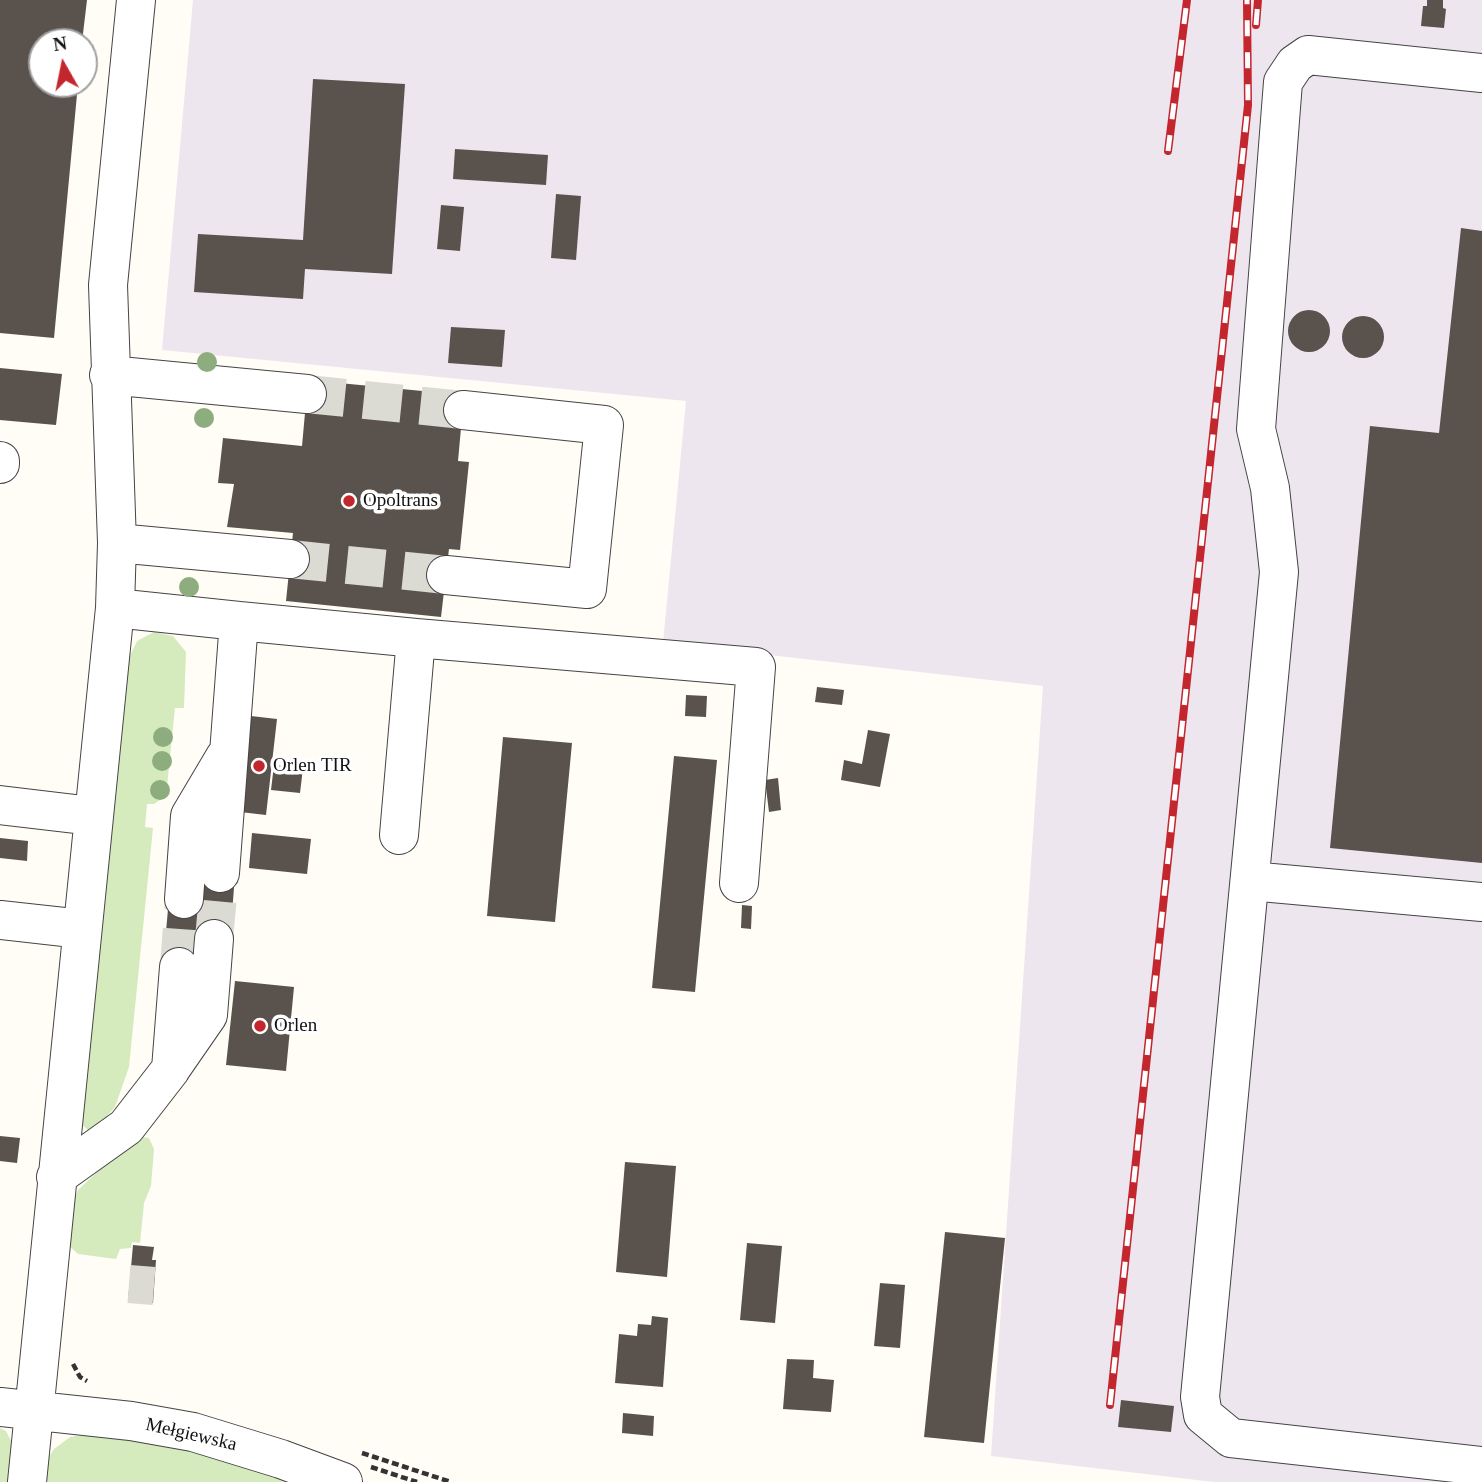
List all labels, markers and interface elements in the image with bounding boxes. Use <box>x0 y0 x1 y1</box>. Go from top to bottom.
north arrow <box>28 28 98 98</box>
text: N <box>52 32 68 55</box>
place label: Opoltrans <box>363 490 438 512</box>
marker: Opoltrans <box>341 493 357 509</box>
place label: Orlen TIR <box>273 755 352 777</box>
marker: Orlen TIR <box>251 758 267 774</box>
place label: Orlen <box>274 1015 317 1037</box>
marker: Orlen <box>252 1018 268 1034</box>
street label: Mełgiewska <box>143 1413 239 1457</box>

